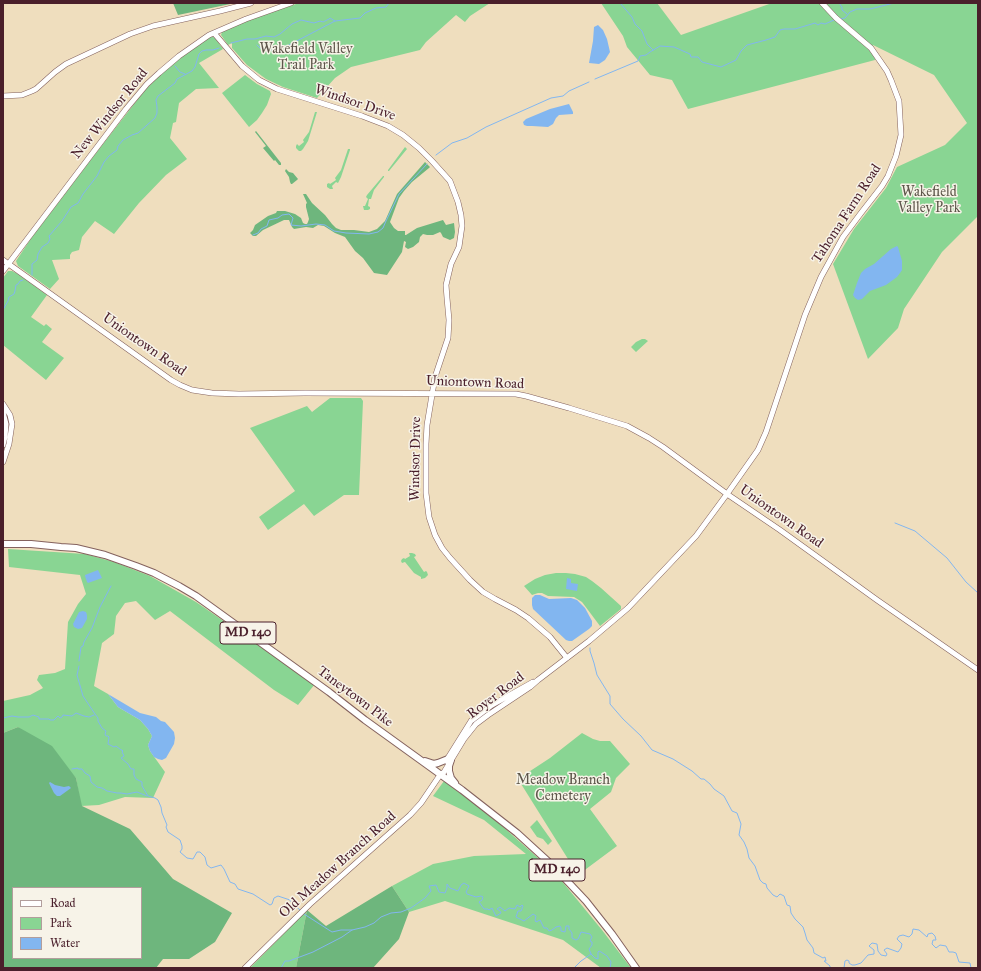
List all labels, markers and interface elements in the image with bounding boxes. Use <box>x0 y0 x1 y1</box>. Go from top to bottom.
park label: Wakefield Valley Trail Park <box>260 42 352 74</box>
street label: New Windsor Road <box>68 65 152 163</box>
street label: Windsor Drive <box>312 81 398 125</box>
street label: Tahoma Farm Road <box>809 161 885 267</box>
park label: Wakefield Valley Park <box>898 185 960 218</box>
street label: Uniontown Road <box>99 310 189 380</box>
street label: Uniontown Road <box>426 373 524 393</box>
street label: Windsor Drive <box>407 417 425 501</box>
street label: Uniontown Road <box>736 482 826 552</box>
road number: MD 140 <box>220 622 276 644</box>
street label: Taneytown Pike <box>314 663 396 731</box>
street label: Royer Road <box>464 669 528 723</box>
park label: Meadow Branch Cemetery <box>516 773 610 806</box>
street label: Old Meadow Branch Road <box>276 808 400 922</box>
road number: MD 140 <box>529 859 585 881</box>
legend <box>12 887 142 959</box>
text: Road <box>50 896 76 910</box>
text: Park <box>50 916 72 930</box>
text: Water <box>50 936 80 950</box>

